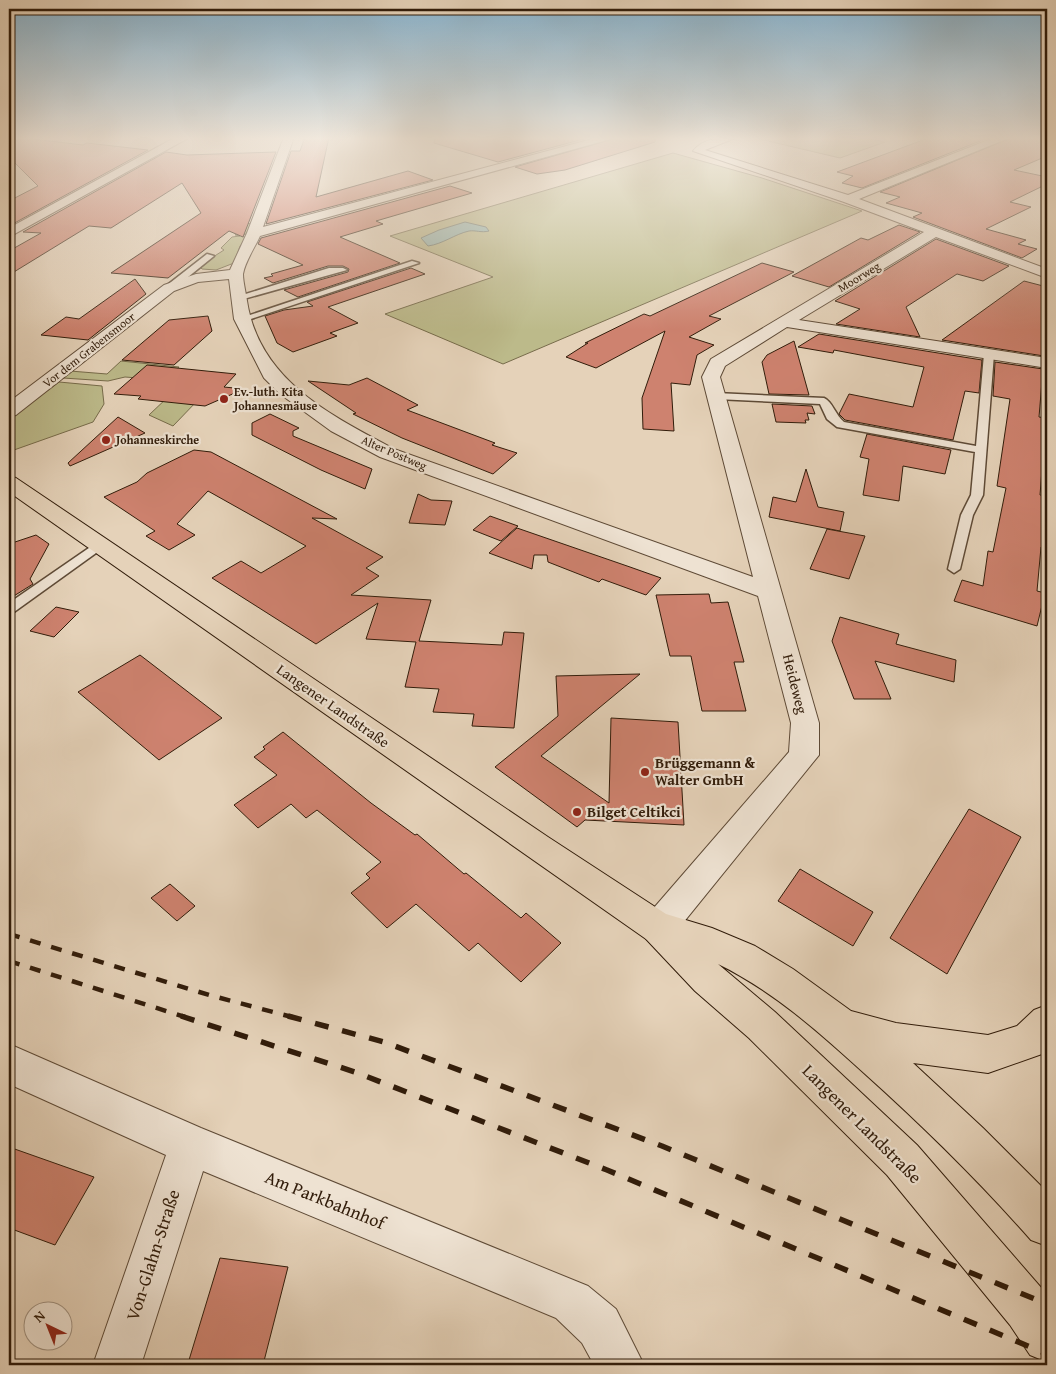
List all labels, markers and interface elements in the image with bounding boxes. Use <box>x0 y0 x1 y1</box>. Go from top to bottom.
street label: Moorweg <box>834 257 883 296</box>
street label: Vor dem Grabensmoor <box>39 308 139 391</box>
place label: Ev.-luth. Kita Johannesmäuse <box>232 383 317 414</box>
marker: Ev.-luth. Kita Johannesmäuse <box>218 393 230 405</box>
place label: Johanneskirche <box>114 431 199 448</box>
street label: Alter Postweg <box>359 431 430 474</box>
marker: Johanneskirche <box>100 434 112 446</box>
street label: Heideweg <box>778 652 813 717</box>
street label: Langener Landstraße <box>273 659 394 752</box>
place label: Brüggemann & Walter GmbH <box>655 752 756 790</box>
marker: Brüggemann & Walter GmbH <box>639 766 651 778</box>
place label: Bilget Celtikci <box>587 801 681 822</box>
marker: Bilget Celtikci <box>571 806 583 818</box>
street label: Langener Landstraße <box>796 1058 928 1190</box>
street label: Am Parkbahnhof <box>261 1163 391 1237</box>
street label: Von-Glahn-Straße <box>119 1186 186 1324</box>
north arrow <box>22 1302 72 1352</box>
text: N <box>29 1306 50 1327</box>

